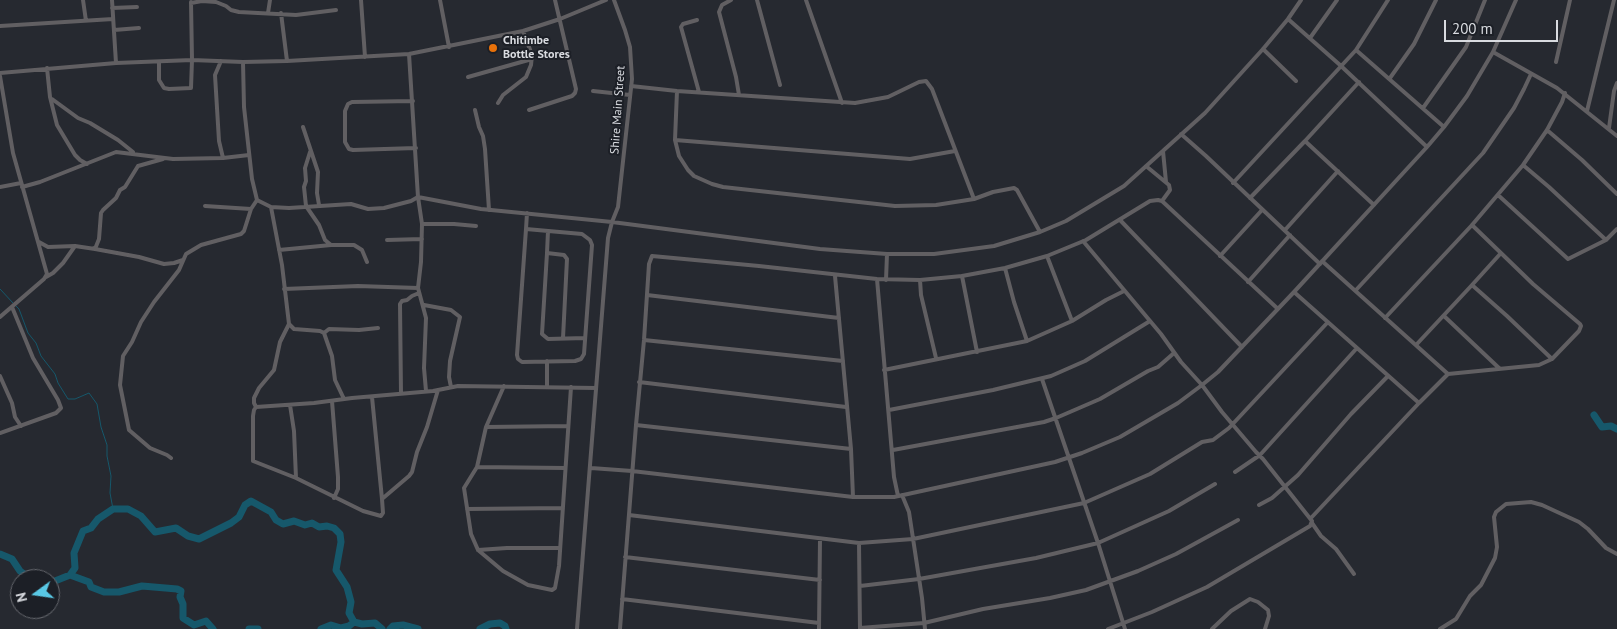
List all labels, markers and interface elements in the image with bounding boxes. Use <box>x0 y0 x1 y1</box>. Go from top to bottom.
scale bar <box>1447 10 1561 42</box>
text: 200 m <box>1452 19 1493 38</box>
place label: Chitimbe Bottle Stores <box>503 34 570 62</box>
marker: Chitimbe Bottle Stores <box>487 42 499 54</box>
street label: Shire Main Street <box>608 65 628 155</box>
north arrow <box>10 569 60 619</box>
text: N <box>12 591 31 604</box>

